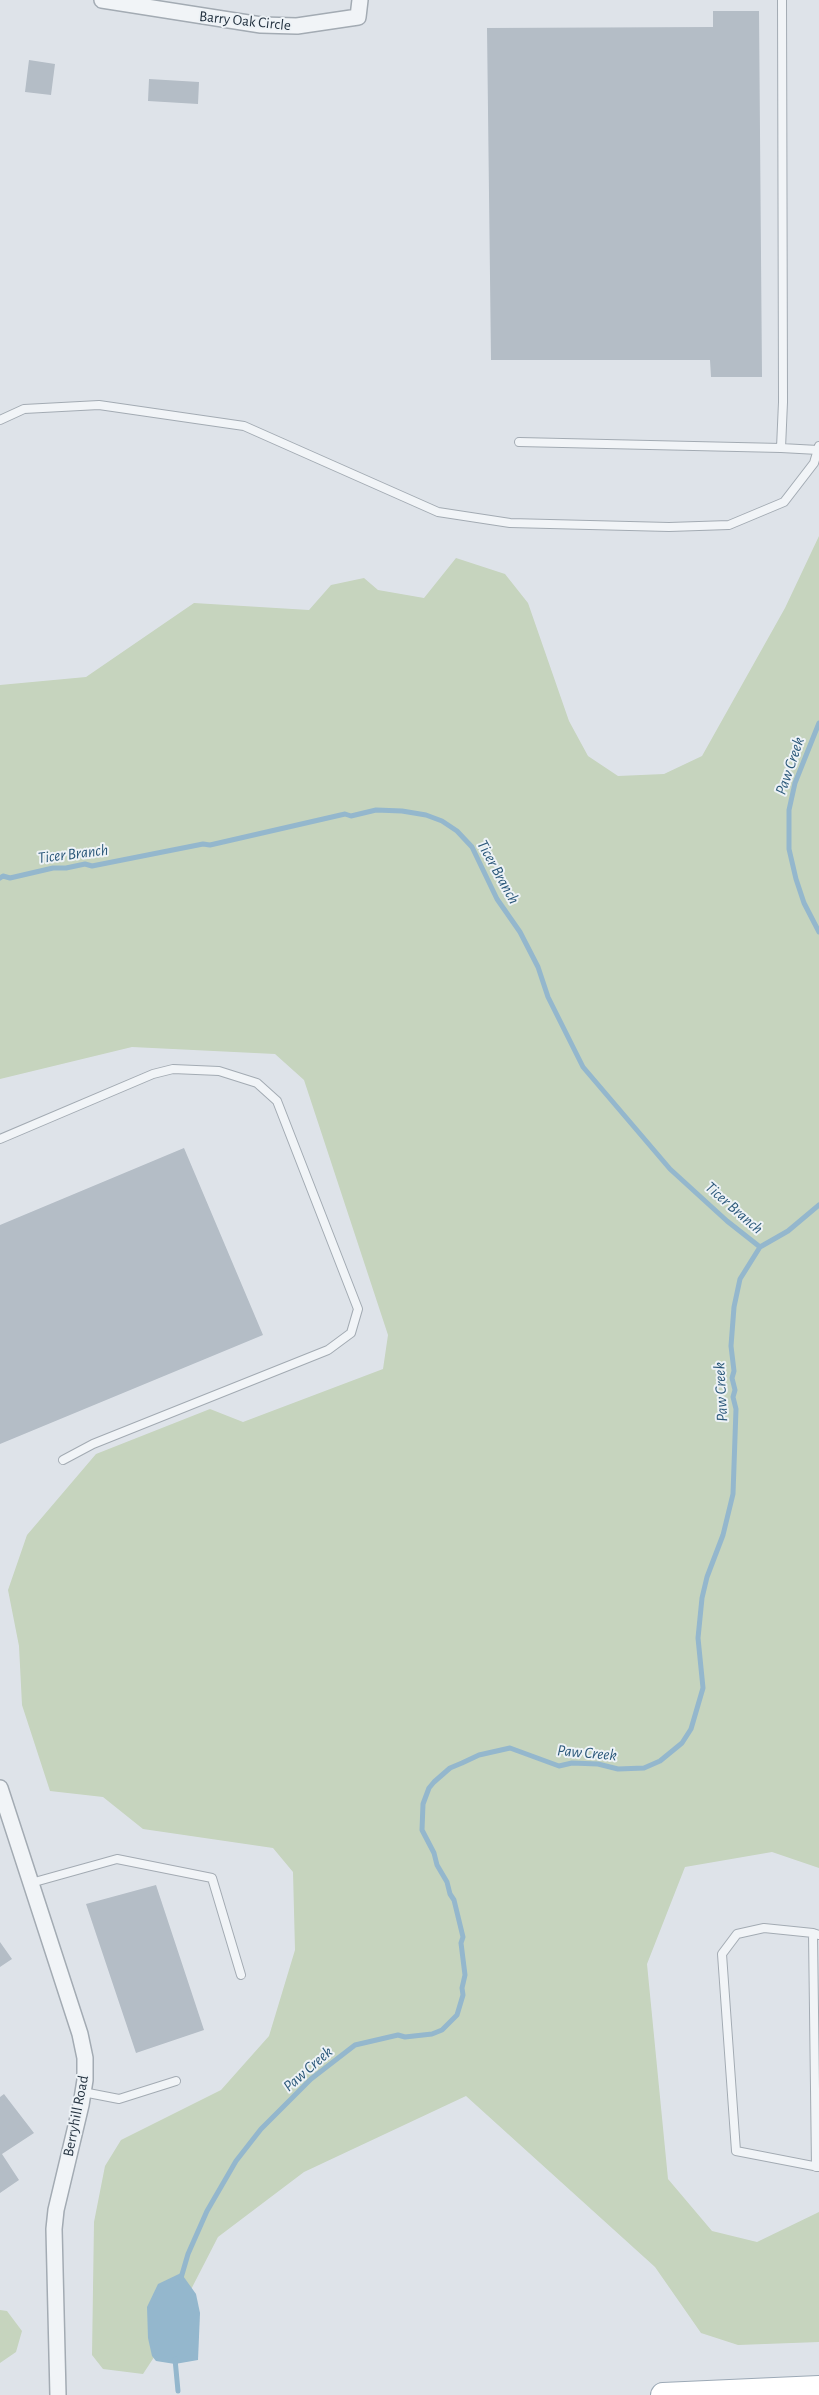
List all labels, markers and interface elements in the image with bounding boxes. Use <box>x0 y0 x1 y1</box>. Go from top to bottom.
street label: Barry Oak Circle <box>198 7 292 35</box>
water label: Paw Creek <box>771 735 809 797</box>
water label: Ticer Branch <box>473 837 523 907</box>
water label: Ticer Branch <box>37 840 109 868</box>
water label: Ticer Branch <box>701 1178 767 1238</box>
water label: Paw Creek <box>710 1362 732 1422</box>
water label: Paw Creek <box>556 1741 618 1765</box>
water label: Paw Creek <box>279 2042 337 2096</box>
street label: Berryhill Road <box>59 2074 93 2158</box>

